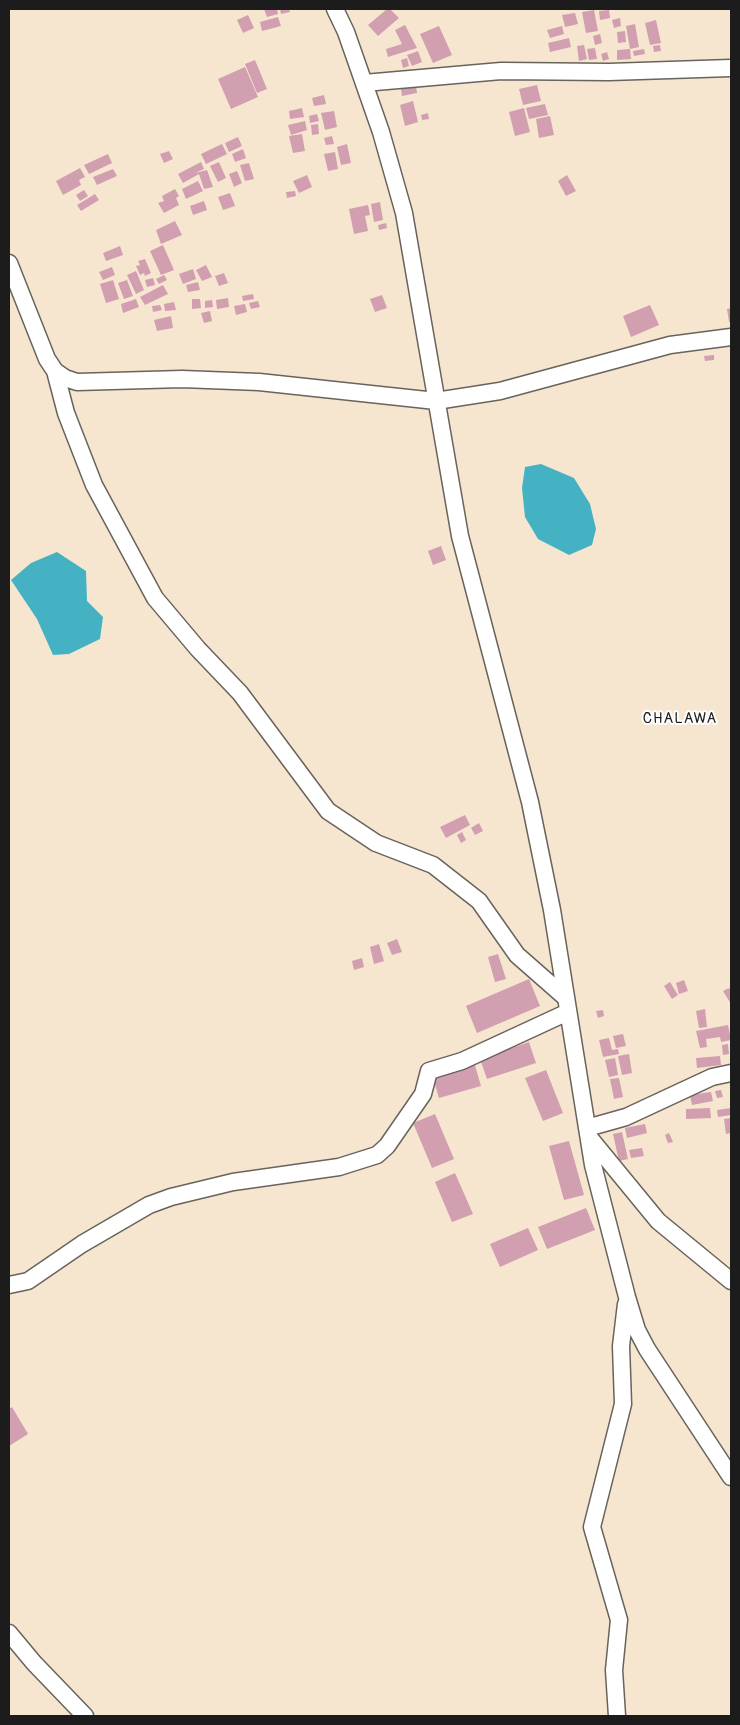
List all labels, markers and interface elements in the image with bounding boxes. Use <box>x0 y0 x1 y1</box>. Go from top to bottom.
district label: CHALAWA <box>642 710 718 728</box>

